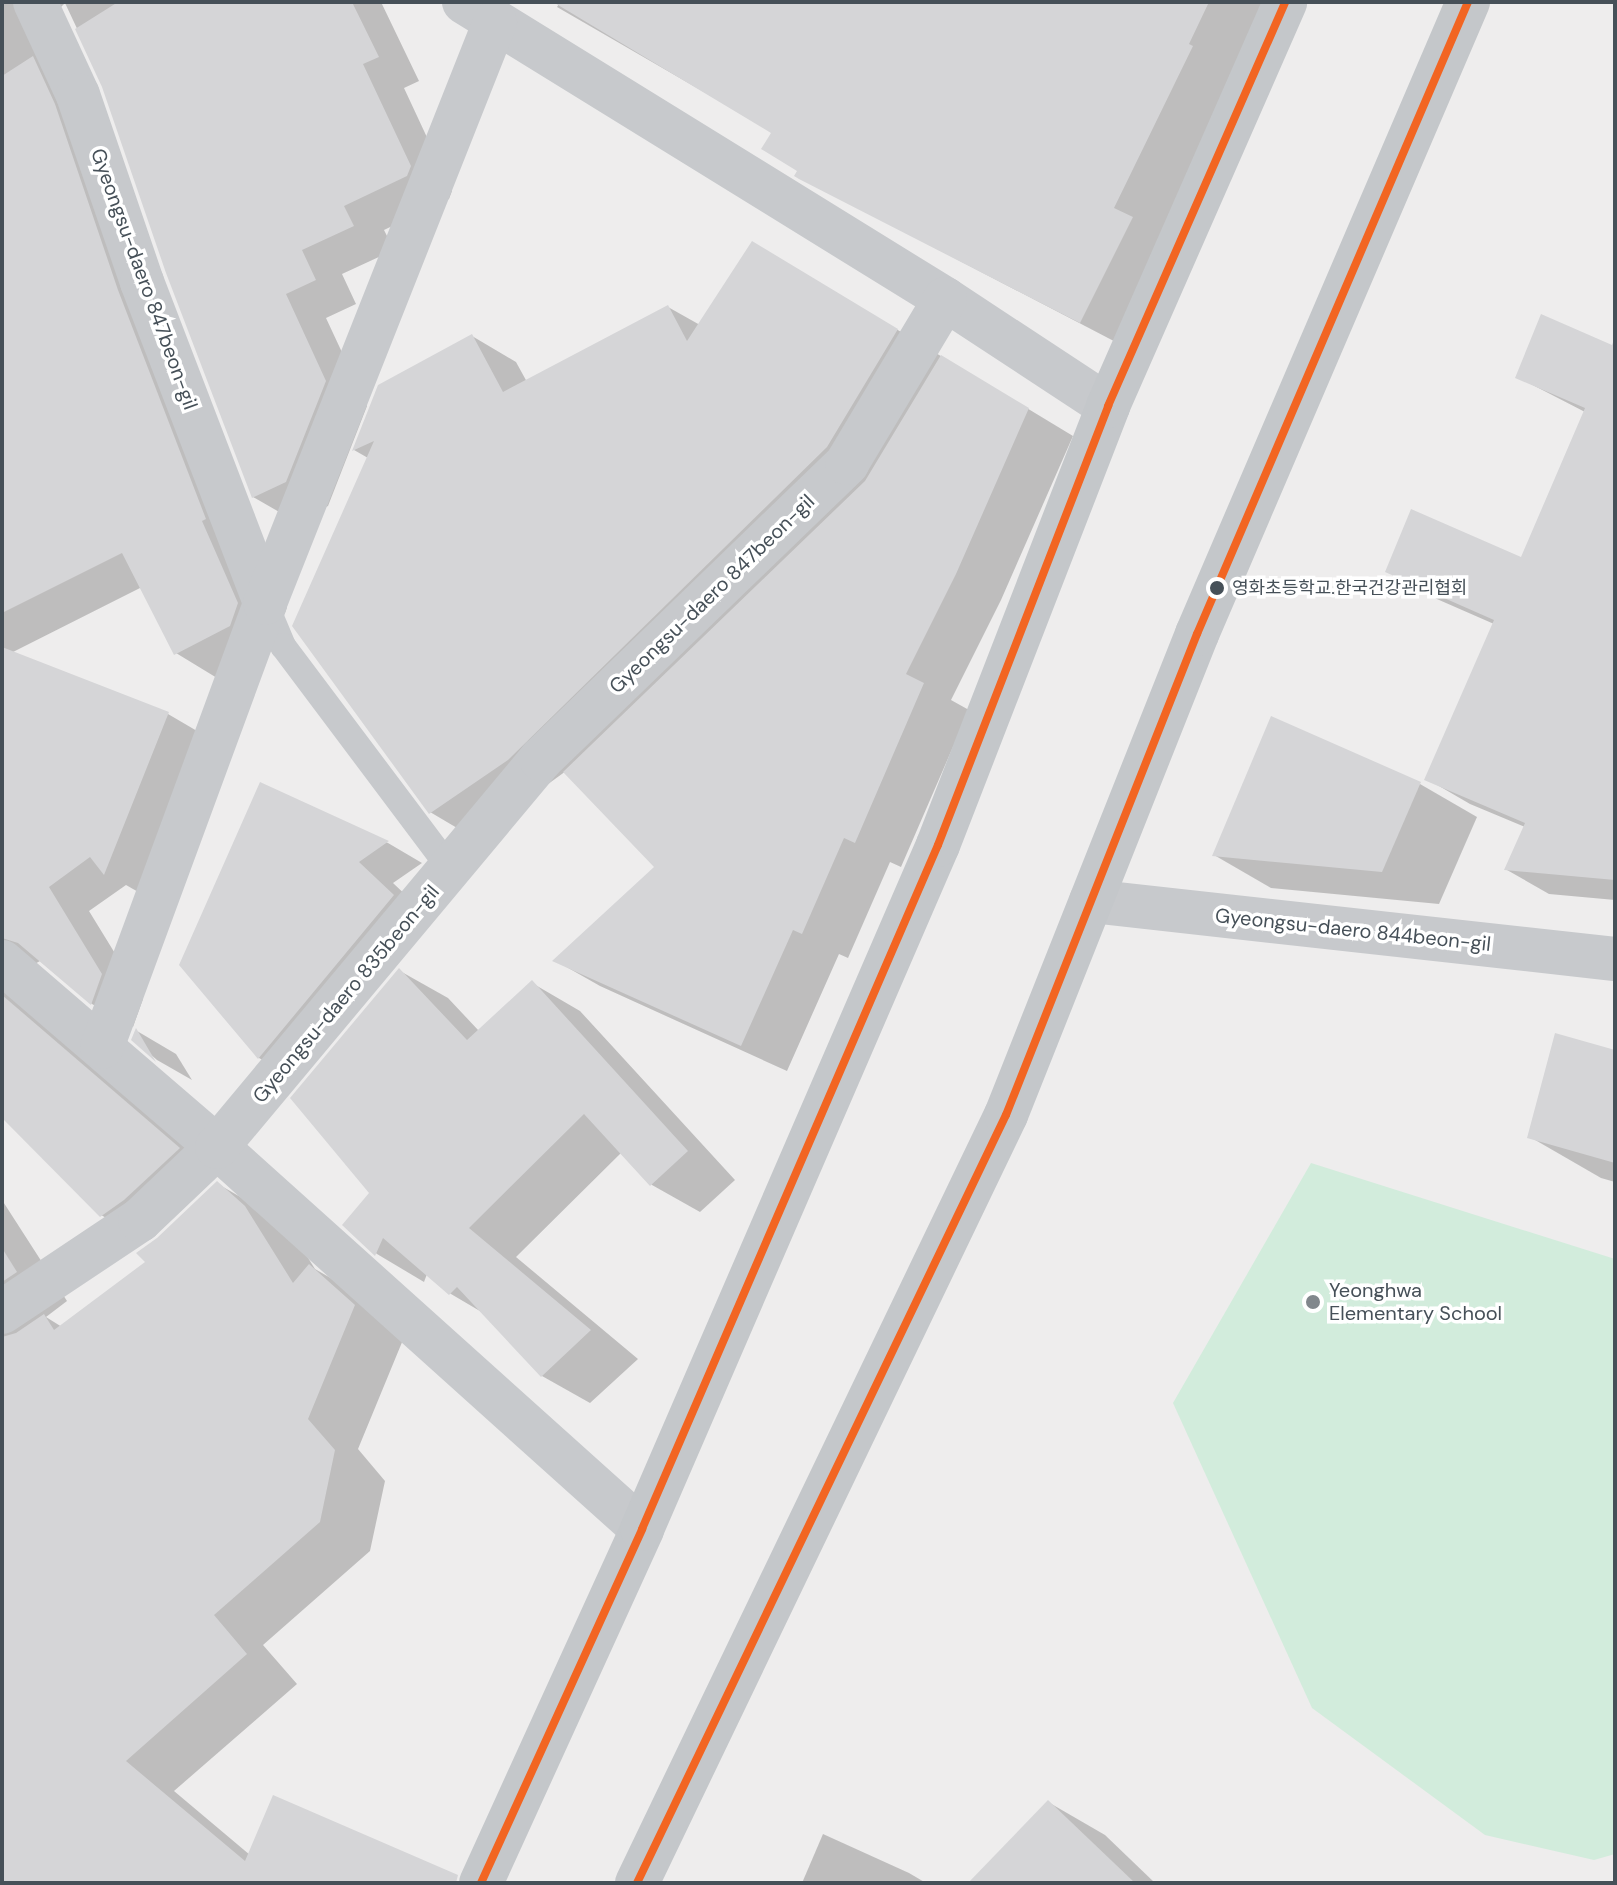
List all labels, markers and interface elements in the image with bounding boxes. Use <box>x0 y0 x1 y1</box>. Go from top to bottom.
street label: Gyeongsu-daero 847beon-gil <box>86 145 202 413</box>
street label: Gyeongsu-daero 847beon-gil <box>604 490 820 698</box>
place label: 영화초등학교.한국건강관리협회 <box>1232 577 1467 599</box>
marker: 영화초등학교.한국건강관리협회 <box>1209 580 1225 596</box>
street label: Gyeongsu-daero 835beon-gil <box>248 880 444 1108</box>
street label: Gyeongsu-daero 844beon-gil <box>1214 904 1492 956</box>
place label: Yeonghwa Elementary School <box>1329 1278 1502 1325</box>
marker: Yeonghwa Elementary School <box>1304 1293 1322 1311</box>

